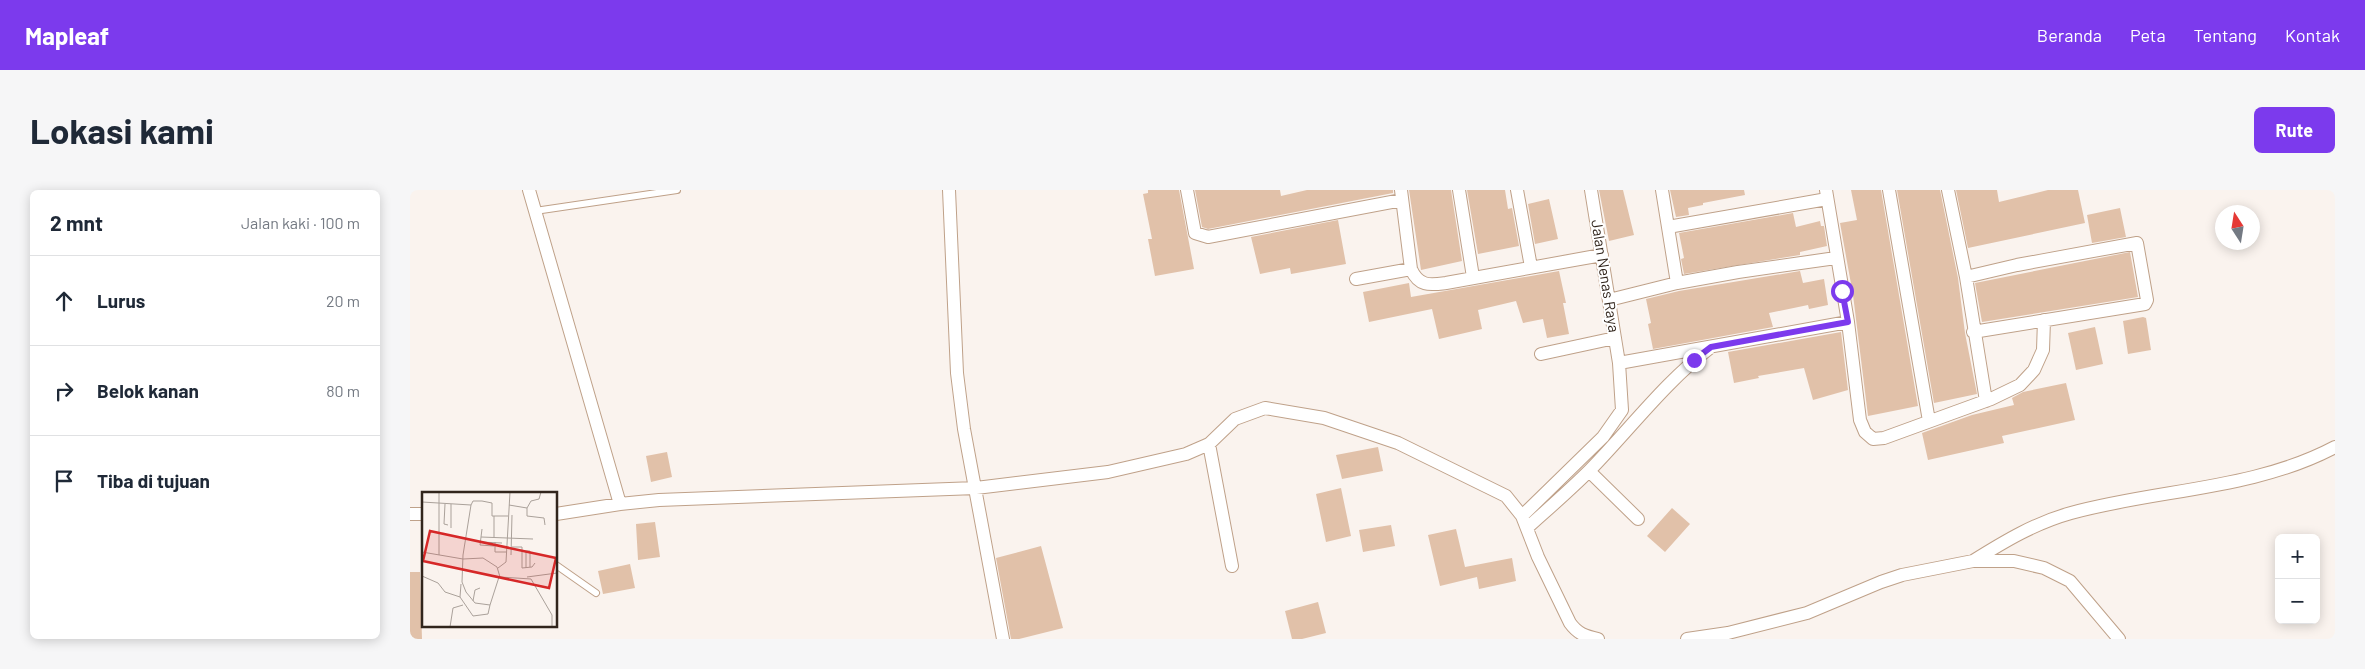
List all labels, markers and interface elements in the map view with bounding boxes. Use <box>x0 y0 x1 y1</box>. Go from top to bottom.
text: Mapleaf <box>25 21 109 50</box>
text: Beranda <box>2037 24 2102 46</box>
text: Peta <box>2130 24 2166 46</box>
text: Tentang <box>2194 24 2257 46</box>
text: Kontak <box>2285 24 2340 46</box>
button: Rute <box>2254 107 2335 153</box>
text: Lokasi kami <box>30 109 214 151</box>
north arrow <box>2215 205 2260 250</box>
text: 2 mnt <box>50 210 103 235</box>
text: Jalan kaki · 100 m <box>241 213 360 232</box>
street label: Jalan Nenas Raya <box>1588 218 1624 333</box>
route start <box>1831 280 1854 303</box>
icon: ahead <box>50 287 78 315</box>
text: Lurus <box>97 289 145 312</box>
text: 20 m <box>326 291 360 310</box>
route end <box>1683 349 1706 372</box>
icon: right <box>50 377 78 405</box>
text: Belok kanan <box>97 379 199 402</box>
text: 80 m <box>326 381 360 400</box>
icon: arrive <box>50 467 78 495</box>
text: Tiba di tujuan <box>97 469 210 492</box>
inset map <box>422 492 558 627</box>
map controls <box>2275 534 2320 624</box>
button: + <box>2275 534 2320 579</box>
button: − <box>2275 579 2320 624</box>

